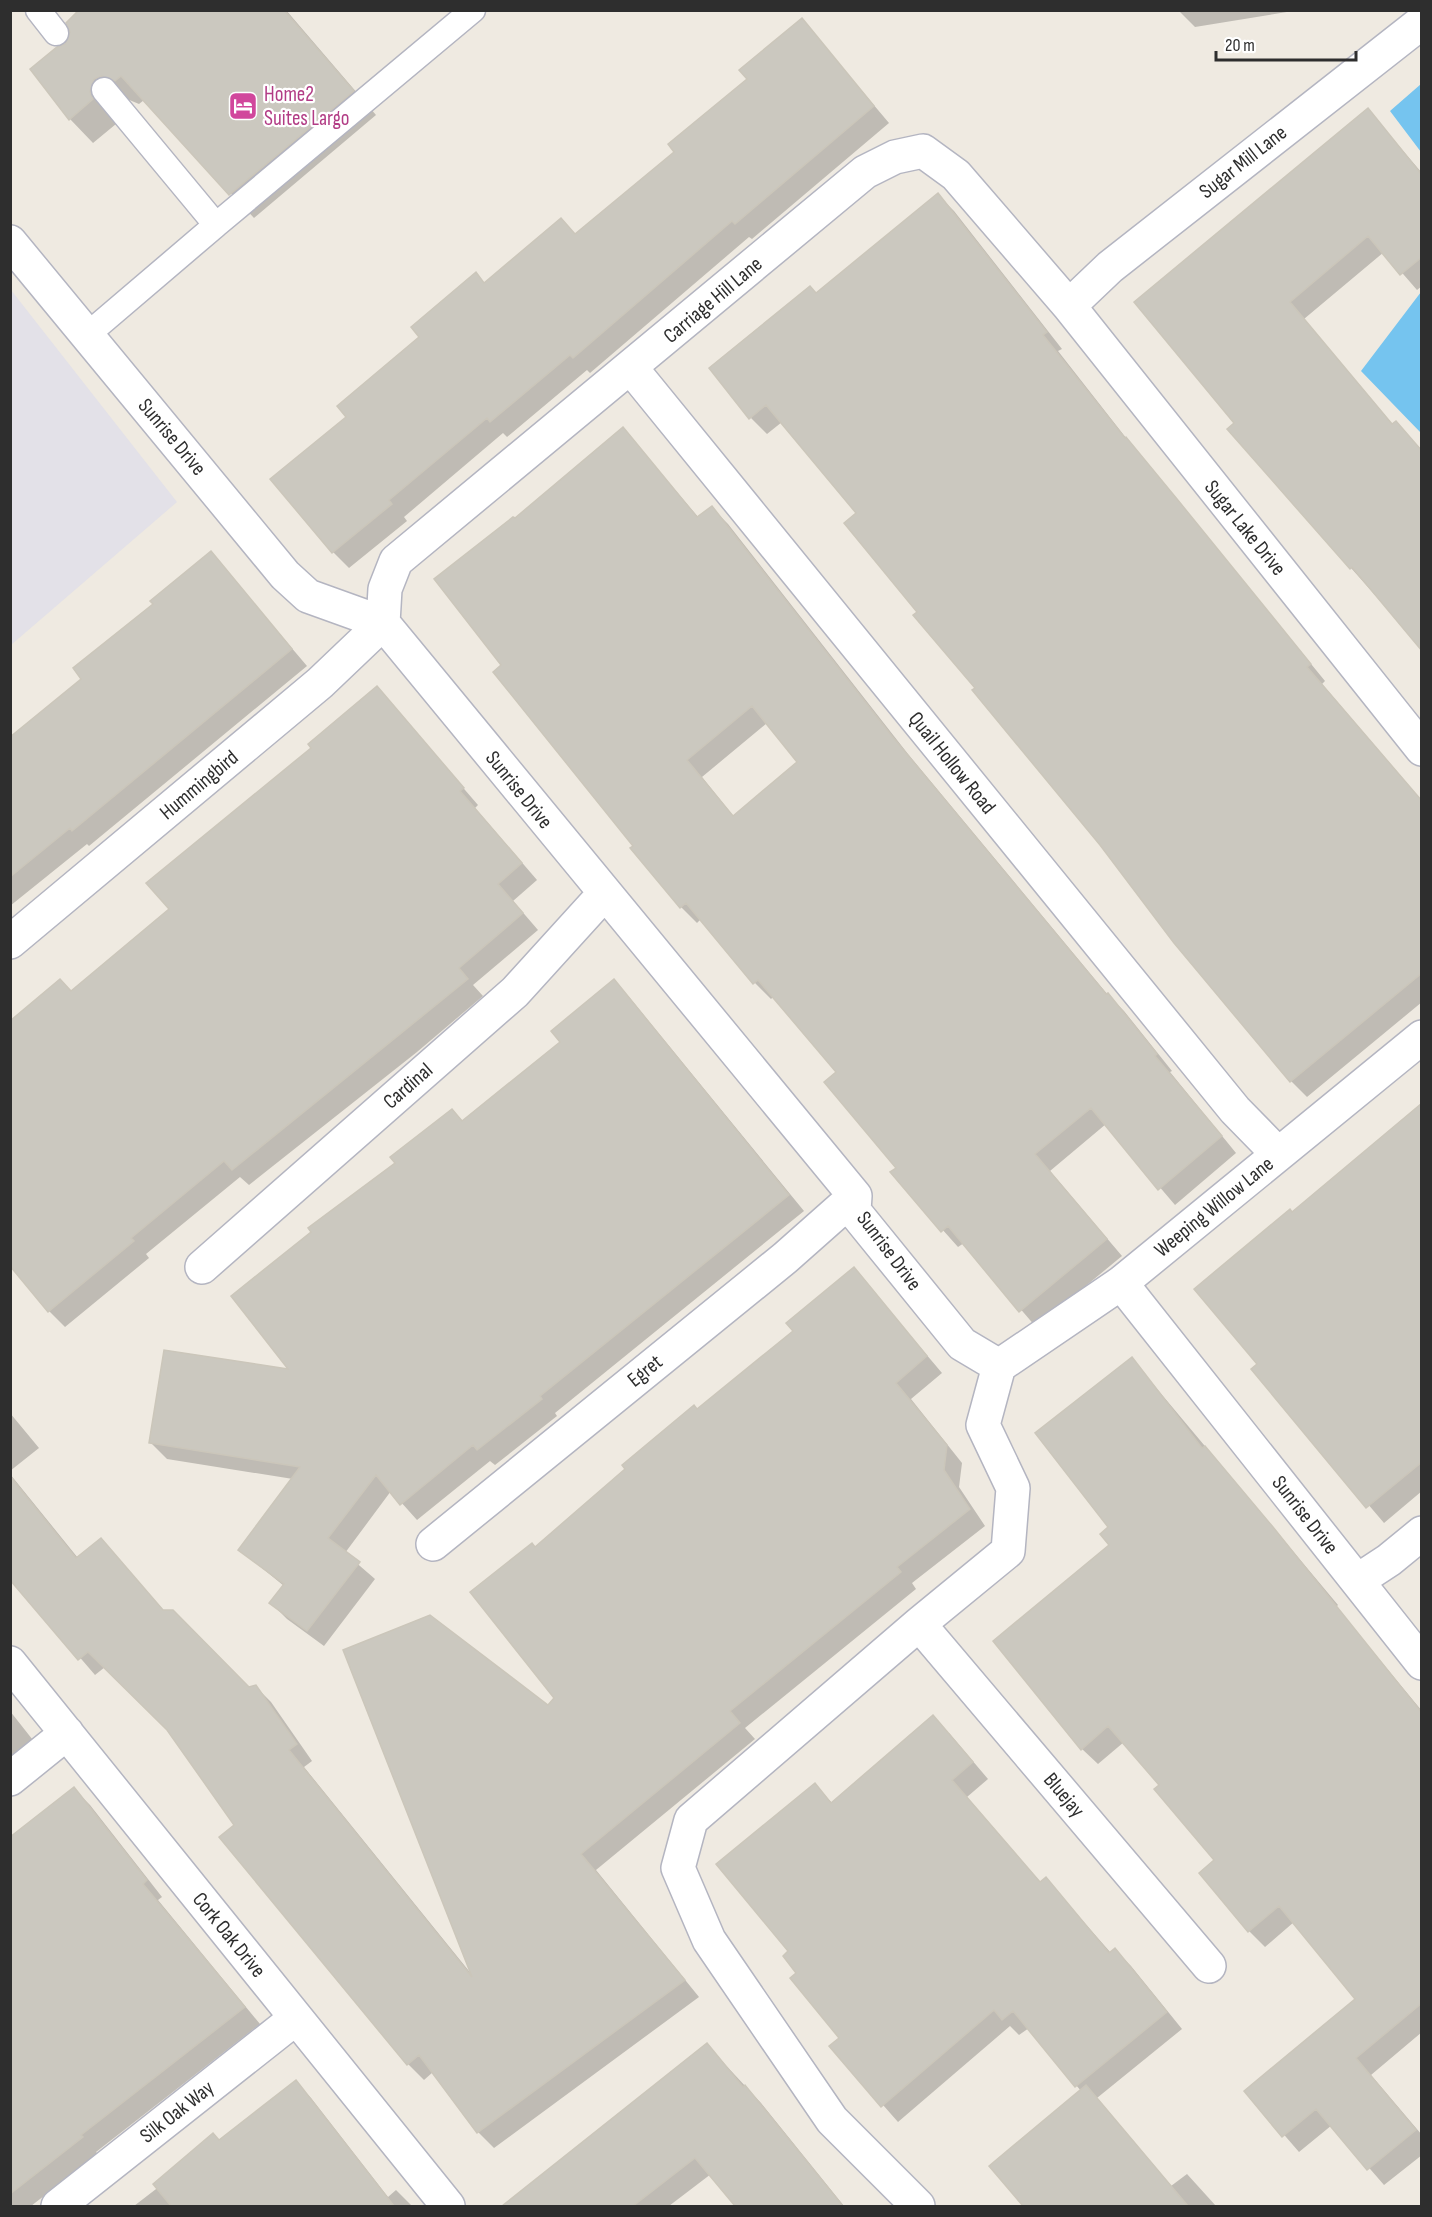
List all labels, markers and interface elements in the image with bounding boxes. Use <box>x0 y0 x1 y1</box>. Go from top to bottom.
scale bar <box>1216 24 1356 62</box>
text: 20 m <box>1225 35 1255 56</box>
place label: Home2 Suites Largo <box>264 82 350 131</box>
hotel icon: Home2 Suites Largo <box>227 90 259 122</box>
street label: Sugar Mill Lane <box>1194 120 1292 204</box>
street label: Carriage Hill Lane <box>659 252 767 348</box>
street label: Sunrise Drive <box>133 393 211 481</box>
street label: Sugar Lake Drive <box>1199 475 1291 581</box>
street label: Quail Hollow Road <box>903 707 1001 819</box>
street label: Hummingbird <box>155 745 243 825</box>
street label: Sunrise Drive <box>480 746 558 834</box>
street label: Cardinal <box>378 1058 438 1114</box>
street label: Weeping Willow Lane <box>1149 1151 1279 1263</box>
street label: Sunrise Drive <box>851 1206 927 1296</box>
street label: Egret <box>623 1349 667 1393</box>
street label: Sunrise Drive <box>1267 1471 1343 1559</box>
street label: Bluejay <box>1038 1768 1090 1822</box>
street label: Cork Oak Drive <box>187 1887 271 1983</box>
street label: Silk Oak Way <box>135 2075 219 2149</box>

